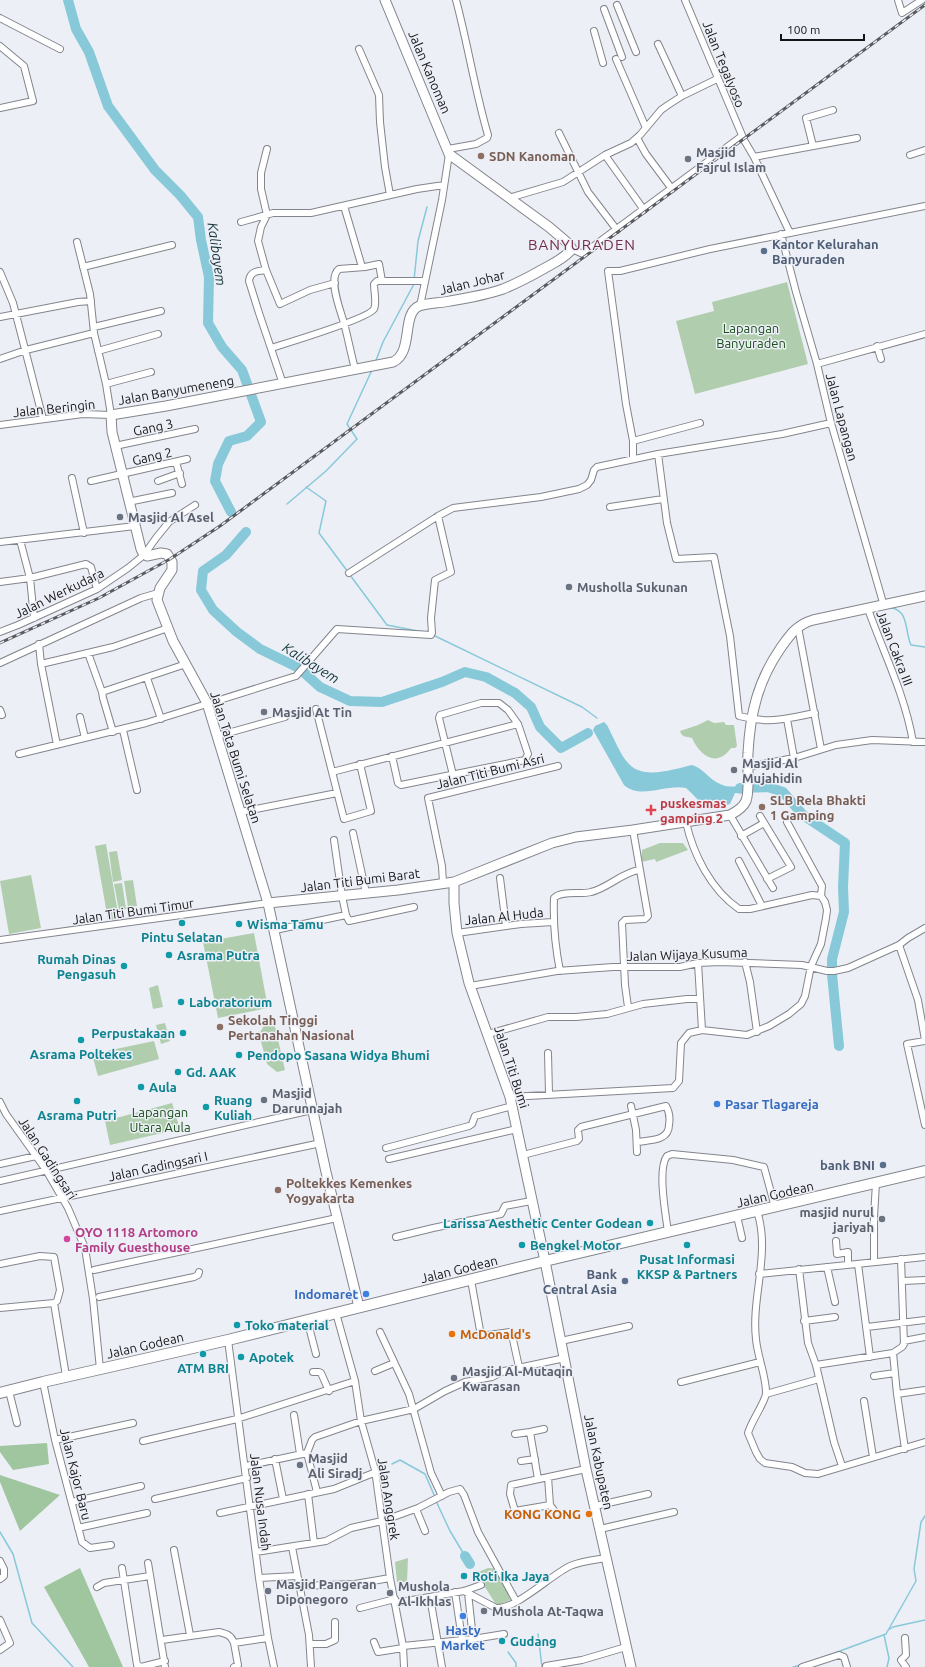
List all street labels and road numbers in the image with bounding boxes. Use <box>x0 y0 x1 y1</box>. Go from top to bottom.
street label: Jalan Tegalyoso <box>700 19 748 109</box>
street label: Jalan Kanoman <box>406 29 454 115</box>
street label: Jalan Johar <box>438 267 506 297</box>
street label: Jalan Lapangan <box>824 372 860 462</box>
street label: Jalan Banyumeneng <box>117 373 235 407</box>
street label: Jalan Beringin <box>12 397 96 419</box>
street label: Gang 3 <box>132 416 174 438</box>
street label: Gang 2 <box>131 445 173 467</box>
street label: Jalan Werkudara <box>12 565 106 621</box>
street label: Jalan Cakra III <box>874 608 916 688</box>
street label: Jalan Tata Bumi Selatan <box>208 689 264 825</box>
street label: Jalan Titi Bumi Asri <box>435 751 545 791</box>
street label: Jalan Titi Bumi Barat <box>300 866 420 894</box>
street label: Jalan Titi Bumi Timur <box>71 896 195 926</box>
street label: Jalan Al Huda <box>464 905 544 927</box>
street label: Jalan Wijaya Kusuma <box>626 945 748 963</box>
street label: Jalan Titi Bumi <box>492 1024 532 1110</box>
street label: Jalan Gadingsari <box>16 1114 80 1202</box>
street label: Jalan Gadingsari I <box>107 1149 209 1183</box>
street label: Jalan Godean <box>735 1178 815 1210</box>
street label: Jalan Godean <box>419 1253 499 1285</box>
street label: Jalan Godean <box>105 1329 185 1361</box>
street label: Jalan Kabupaten <box>582 1413 616 1511</box>
street label: Jalan Kajor Baru <box>58 1427 94 1521</box>
street label: Jalan Nusa Indah <box>248 1452 274 1552</box>
street label: Jalan Anggrek <box>376 1457 402 1542</box>

